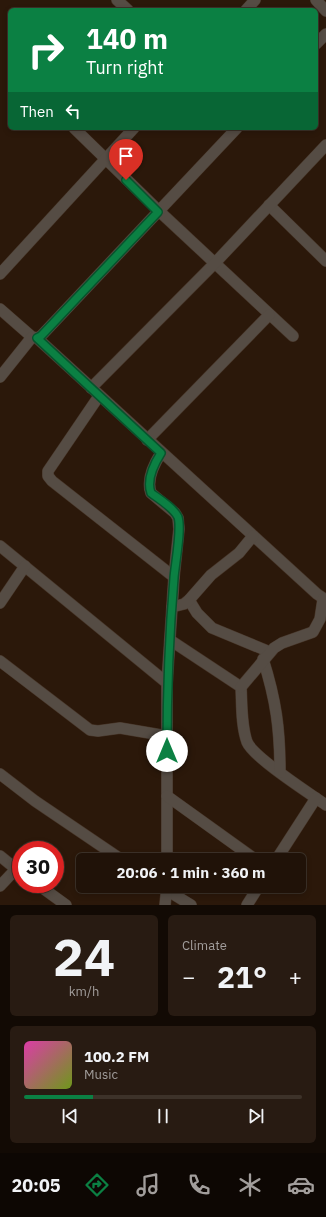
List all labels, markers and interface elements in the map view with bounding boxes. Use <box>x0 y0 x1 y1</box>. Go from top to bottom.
text: 140 m <box>86 20 168 57</box>
icon: right <box>20 24 72 76</box>
text: Turn right <box>86 56 164 79</box>
icon: left <box>62 100 84 122</box>
text: Then <box>20 102 54 121</box>
pin <box>109 139 143 180</box>
icon: arrive <box>115 145 137 167</box>
position arrow <box>146 730 188 772</box>
speed limit sign: 30 <box>12 841 64 893</box>
text: 20:06 · 1 min · 360 m <box>117 863 265 882</box>
text: 24 <box>53 923 115 990</box>
text: Climate <box>182 937 227 954</box>
text: 21° <box>217 957 267 996</box>
text: − <box>182 962 195 991</box>
text: + <box>289 962 302 991</box>
text: km/h <box>69 983 99 1000</box>
text: 100.2 FM <box>84 1047 149 1066</box>
text: Music <box>84 1066 118 1083</box>
icon: previous <box>59 1105 81 1127</box>
icon: pause <box>152 1105 174 1127</box>
icon: next <box>245 1105 267 1127</box>
icon: directions <box>83 1171 111 1199</box>
icon: music <box>134 1171 162 1199</box>
icon: phone <box>185 1171 213 1199</box>
icon: climate <box>236 1171 264 1199</box>
icon: car <box>287 1171 315 1199</box>
text: 20:05 <box>11 1174 61 1197</box>

